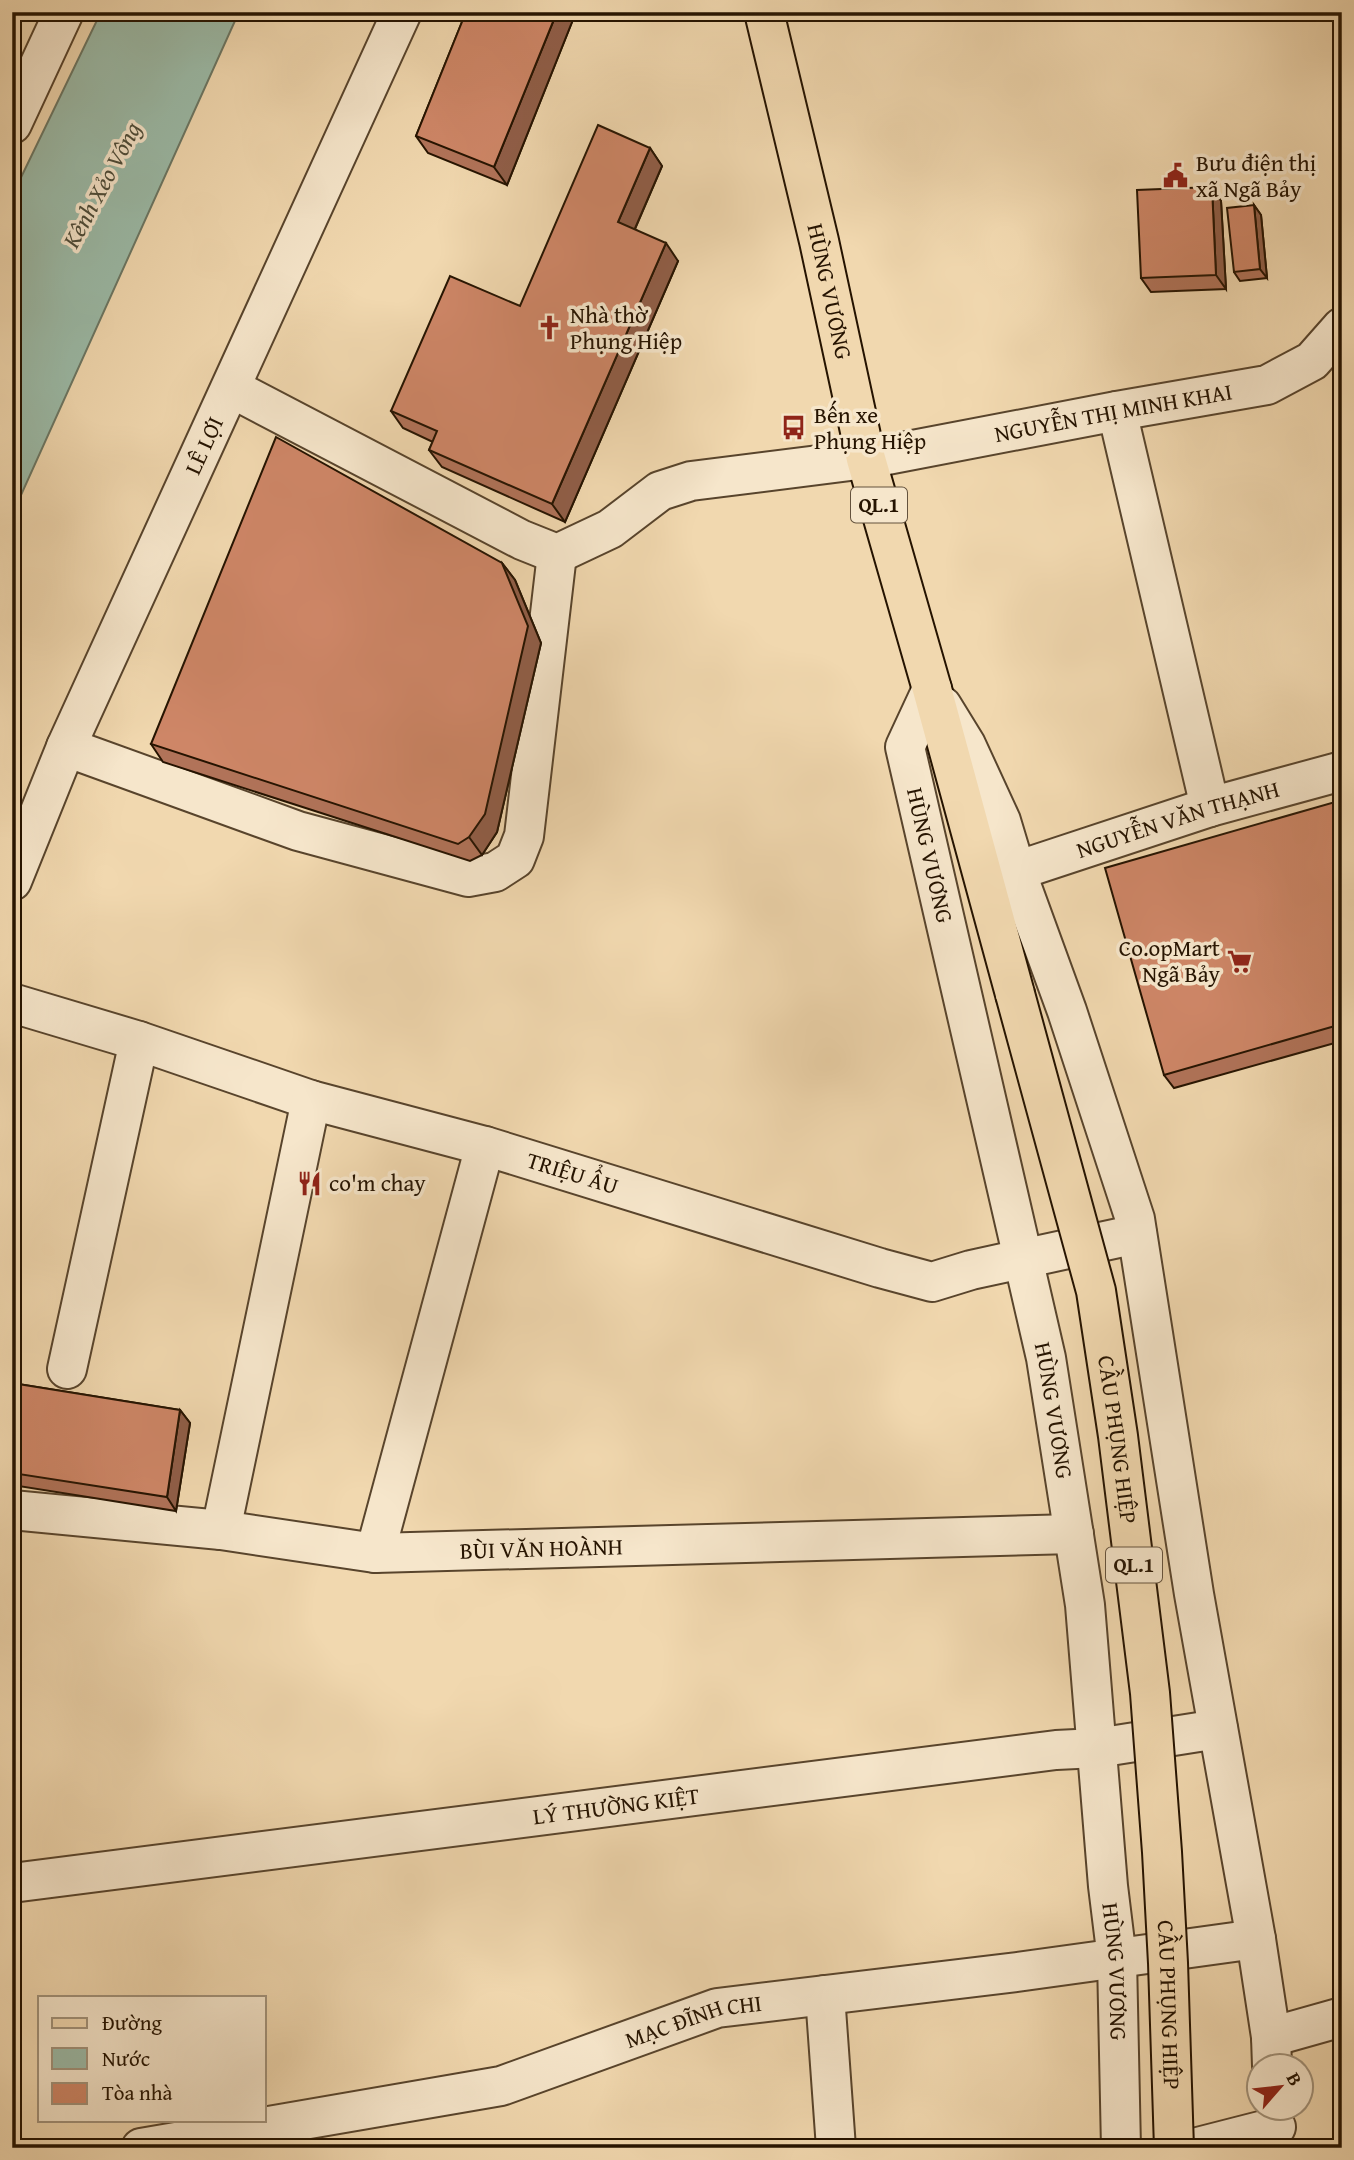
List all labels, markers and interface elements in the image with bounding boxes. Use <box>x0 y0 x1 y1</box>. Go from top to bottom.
water label: Kênh Xẻo Vông <box>53 115 150 255</box>
place label: Bưu điện thị xã Ngã Bảy <box>1196 146 1316 205</box>
public building icon: Bưu điện thị xã Ngã Bảy <box>1162 162 1190 190</box>
street label: HÙNG VƯƠNG <box>799 220 861 363</box>
place label: Nhà thờ Phụng Hiệp <box>570 298 682 357</box>
church icon: Nhà thờ Phụng Hiệp <box>536 314 564 342</box>
street label: NGUYỄN THỊ MINH KHAI <box>992 374 1235 450</box>
place label: Bến xe Phụng Hiệp <box>814 398 926 457</box>
street label: LÊ LỢI <box>176 411 231 480</box>
bus stop icon: Bến xe Phụng Hiệp <box>780 414 808 442</box>
road number: QL.1 <box>851 488 907 522</box>
street label: NGUYỄN VĂN THẠNH <box>1072 772 1283 866</box>
street label: HÙNG VƯƠNG <box>899 784 962 926</box>
place label: Co.opMart Ngã Bảy <box>1119 931 1221 990</box>
supermarket icon: Co.opMart Ngã Bảy <box>1226 947 1254 975</box>
street label: TRIỆU ẨU <box>523 1143 623 1202</box>
place label: co'm chay <box>329 1166 426 1199</box>
restaurant icon: co'm chay <box>295 1169 323 1197</box>
street label: HÙNG VƯƠNG <box>1027 1339 1082 1481</box>
street label: CẦU PHỤNG HIỆP <box>1090 1353 1146 1526</box>
street label: BÙI VĂN HOÀNH <box>459 1529 623 1567</box>
road number: QL.1 <box>1106 1548 1162 1582</box>
street label: LÝ THƯỜNG KIỆT <box>531 1779 701 1832</box>
street label: HÙNG VƯƠNG <box>1094 1901 1136 2041</box>
street label: CẦU PHỤNG HIỆP <box>1150 1919 1189 2090</box>
street label: MẠC ĐĨNH CHI <box>620 1986 763 2056</box>
legend <box>38 1996 266 2122</box>
text: Đường <box>102 2007 163 2038</box>
text: Nước <box>102 2043 150 2074</box>
north arrow <box>1246 2052 1316 2122</box>
text: B <box>1280 2067 1310 2091</box>
text: Tòa nhà <box>102 2077 173 2108</box>

